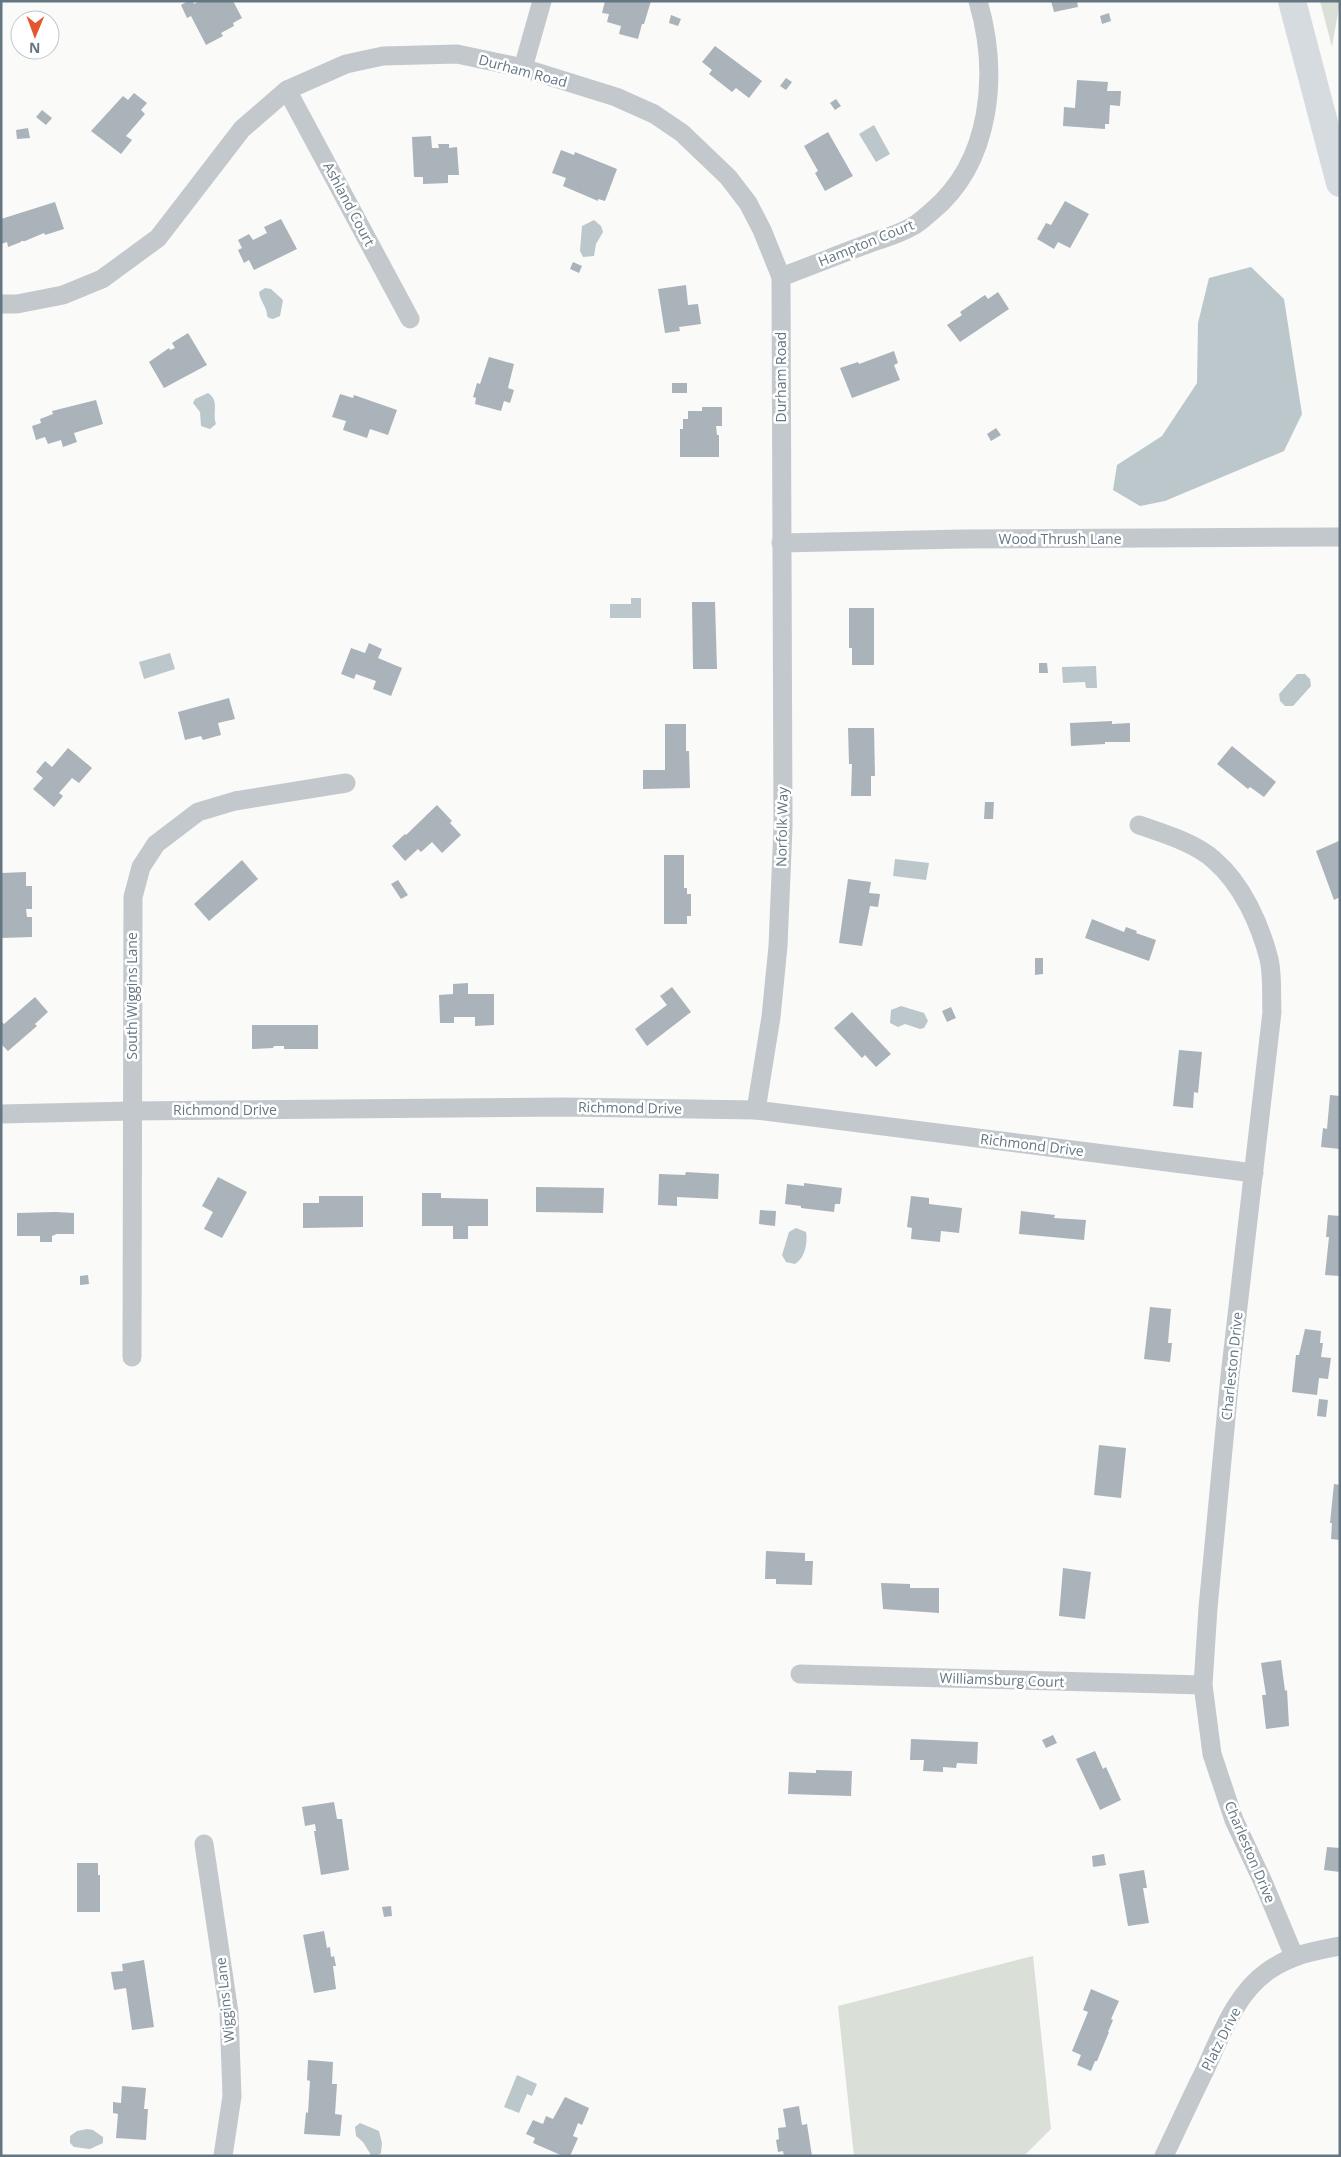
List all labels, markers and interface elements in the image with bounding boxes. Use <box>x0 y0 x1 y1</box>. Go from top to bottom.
north arrow <box>10 10 60 60</box>
text: N <box>29 39 41 58</box>
street label: Durham Road <box>477 50 569 91</box>
street label: Ashland Court <box>319 158 380 249</box>
street label: Hampton Court <box>815 215 917 270</box>
street label: Durham Road <box>771 332 790 422</box>
street label: Wood Thrush Lane <box>998 529 1122 548</box>
street label: Norfolk Way <box>771 786 792 867</box>
street label: South Wiggins Lane <box>122 932 141 1060</box>
street label: Richmond Drive <box>578 1097 682 1118</box>
street label: Richmond Drive <box>173 1100 277 1119</box>
street label: Richmond Drive <box>979 1129 1085 1160</box>
street label: Charleston Drive <box>1216 1311 1247 1421</box>
street label: Williamsburg Court <box>939 1668 1065 1691</box>
street label: Charleston Drive <box>1220 1798 1281 1906</box>
street label: Wiggins Lane <box>211 1956 238 2044</box>
street label: Platz Drive <box>1196 2004 1245 2074</box>

